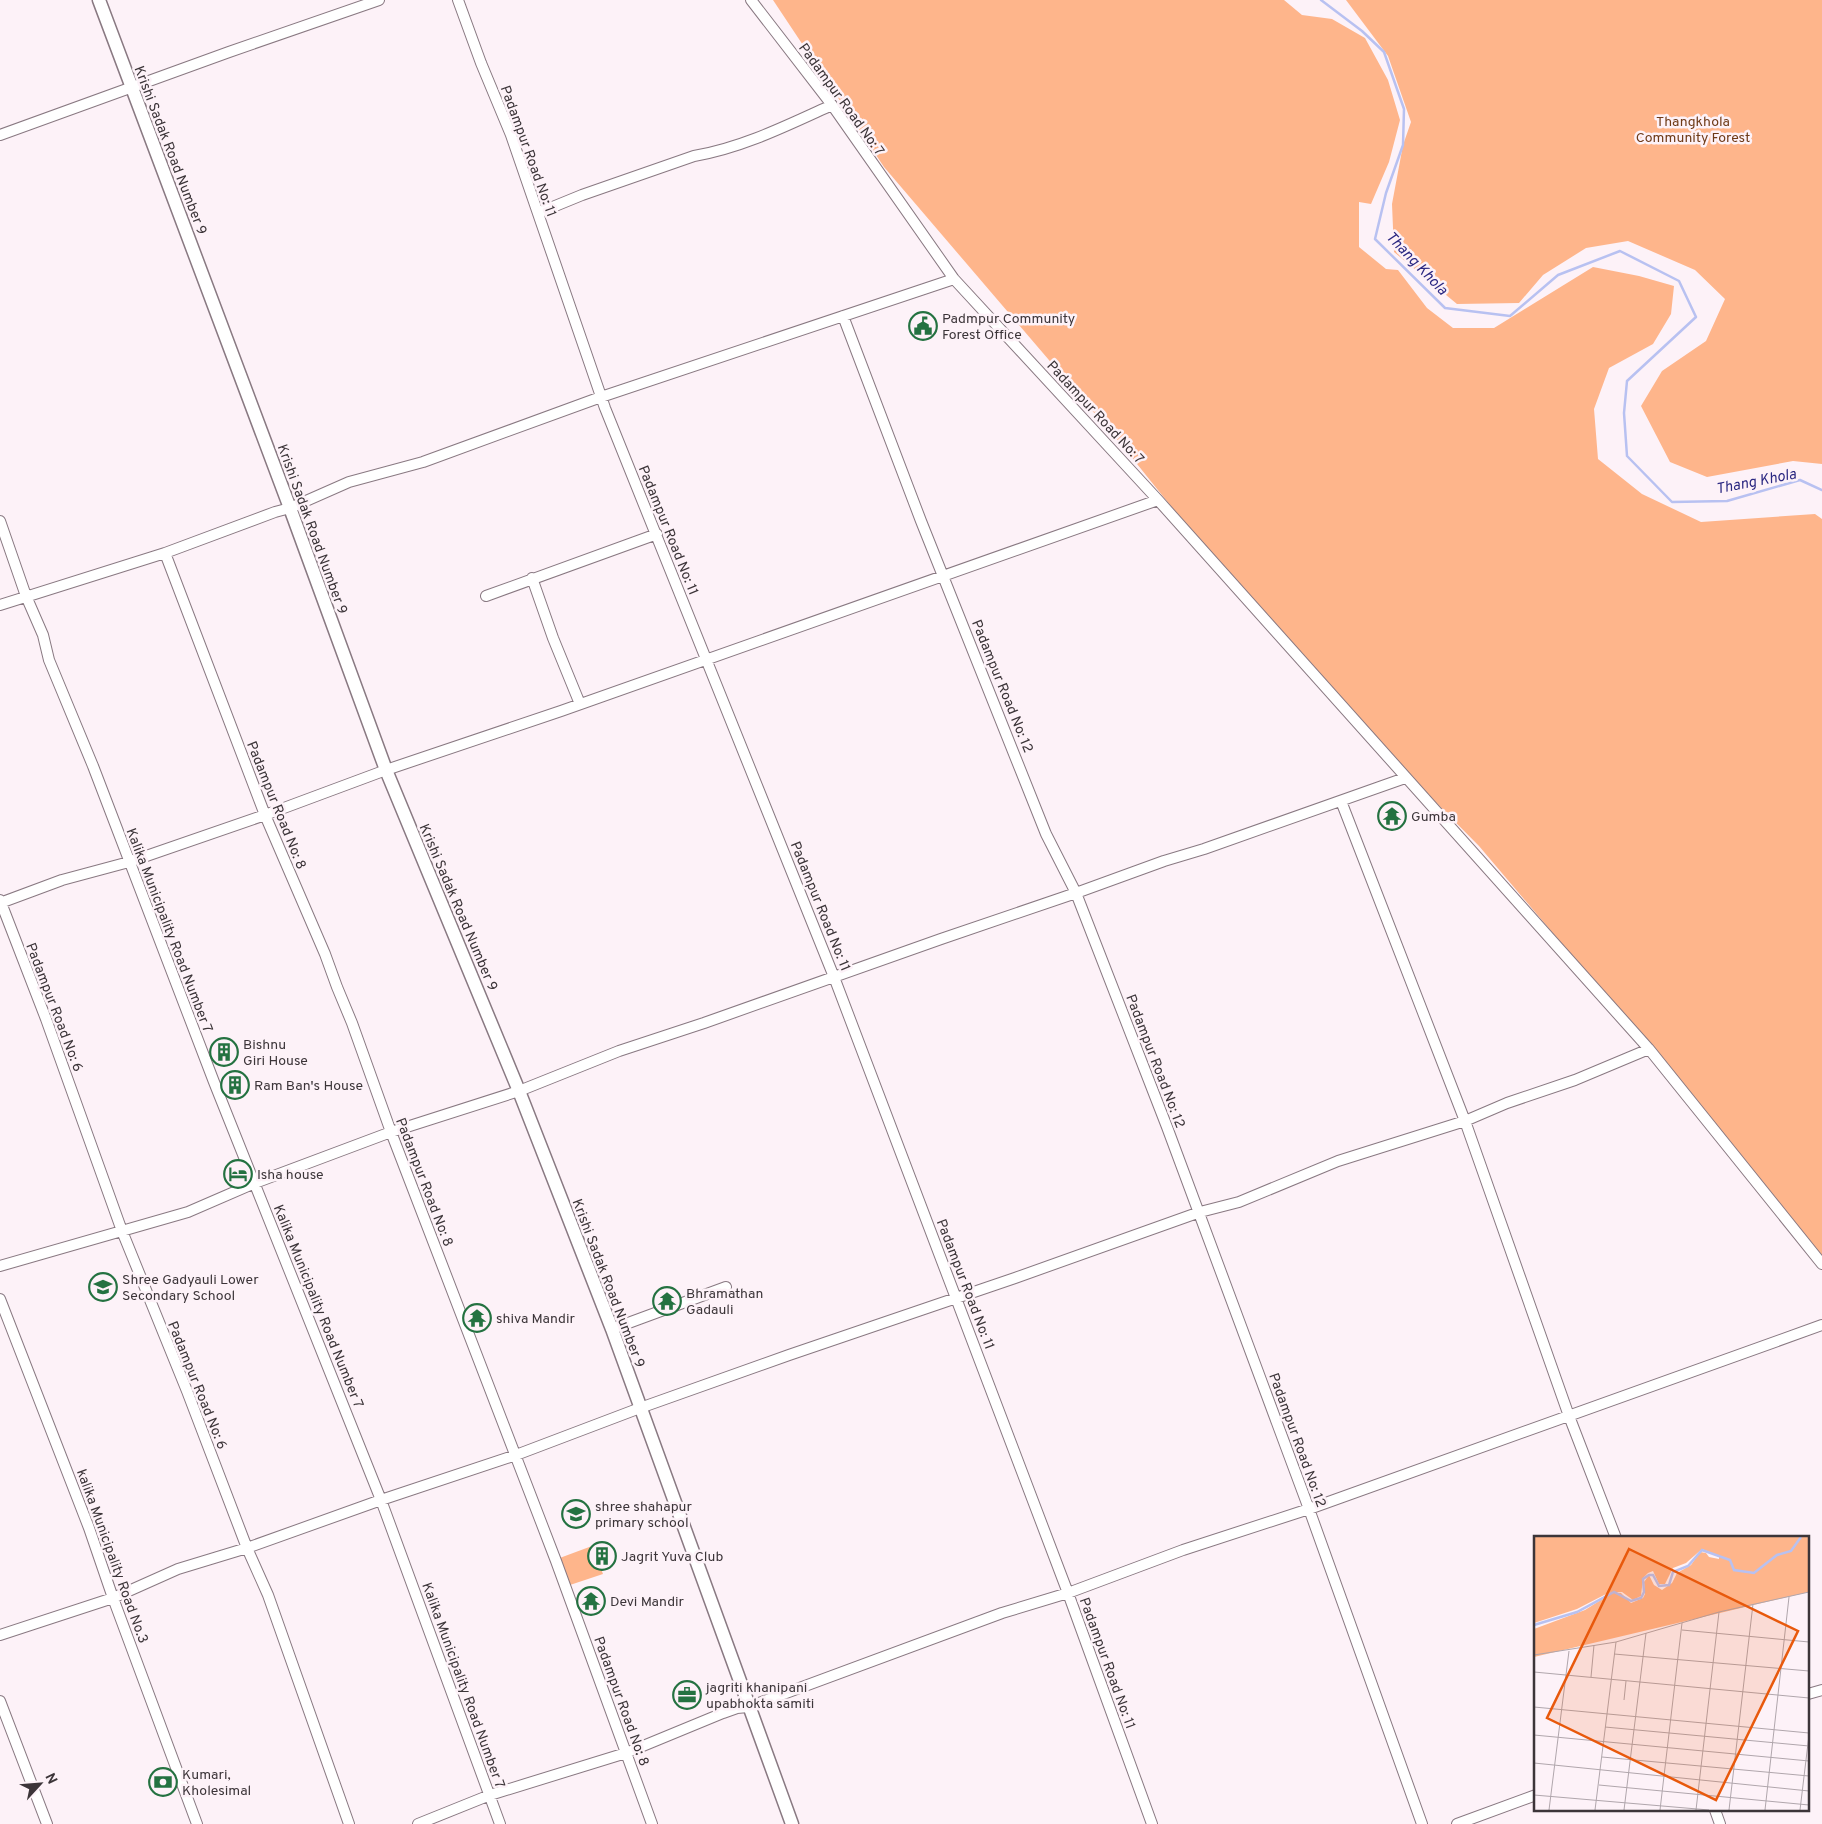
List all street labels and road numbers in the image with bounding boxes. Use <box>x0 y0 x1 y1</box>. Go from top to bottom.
street label: Padampur Road No: 7 <box>794 40 887 159</box>
street label: Krishi Sadak Road Number 9 <box>129 64 210 237</box>
street label: Padampur Road No: 11 <box>496 84 559 220</box>
street label: Padampur Road No: 7 <box>1043 358 1147 468</box>
street label: Krishi Sadak Road Number 9 <box>273 442 350 617</box>
street label: Padampur Road No: 11 <box>634 463 701 598</box>
street label: Padampur Road No: 12 <box>967 618 1036 756</box>
street label: Padampur Road No: 8 <box>242 739 309 872</box>
street label: Krishi Sadak Road Number 9 <box>415 822 501 994</box>
street label: Kalika Municipality Road Number 7 <box>122 826 216 1035</box>
street label: Padampur Road No: 11 <box>786 839 853 974</box>
street label: Padampur Road No: 6 <box>21 941 86 1074</box>
street label: Padampur Road No: 12 <box>1121 992 1188 1131</box>
street label: Padampur Road No: 8 <box>391 1116 456 1249</box>
street label: Krishi Sadak Road Number 9 <box>567 1197 648 1370</box>
street label: Kalika Municipality Road Number 7 <box>269 1202 366 1411</box>
street label: Padampur Road No: 11 <box>932 1217 997 1352</box>
street label: Padampur Road No: 6 <box>163 1319 230 1452</box>
street label: Padampur Road No: 12 <box>1264 1371 1329 1510</box>
street label: kalika Municipality Road No.3 <box>72 1467 151 1646</box>
street label: Kalika Municipality Road Number 7 <box>417 1580 508 1791</box>
street label: Padampur Road No: 11 <box>1075 1596 1138 1732</box>
street label: Padampur Road No: 8 <box>589 1634 652 1769</box>

